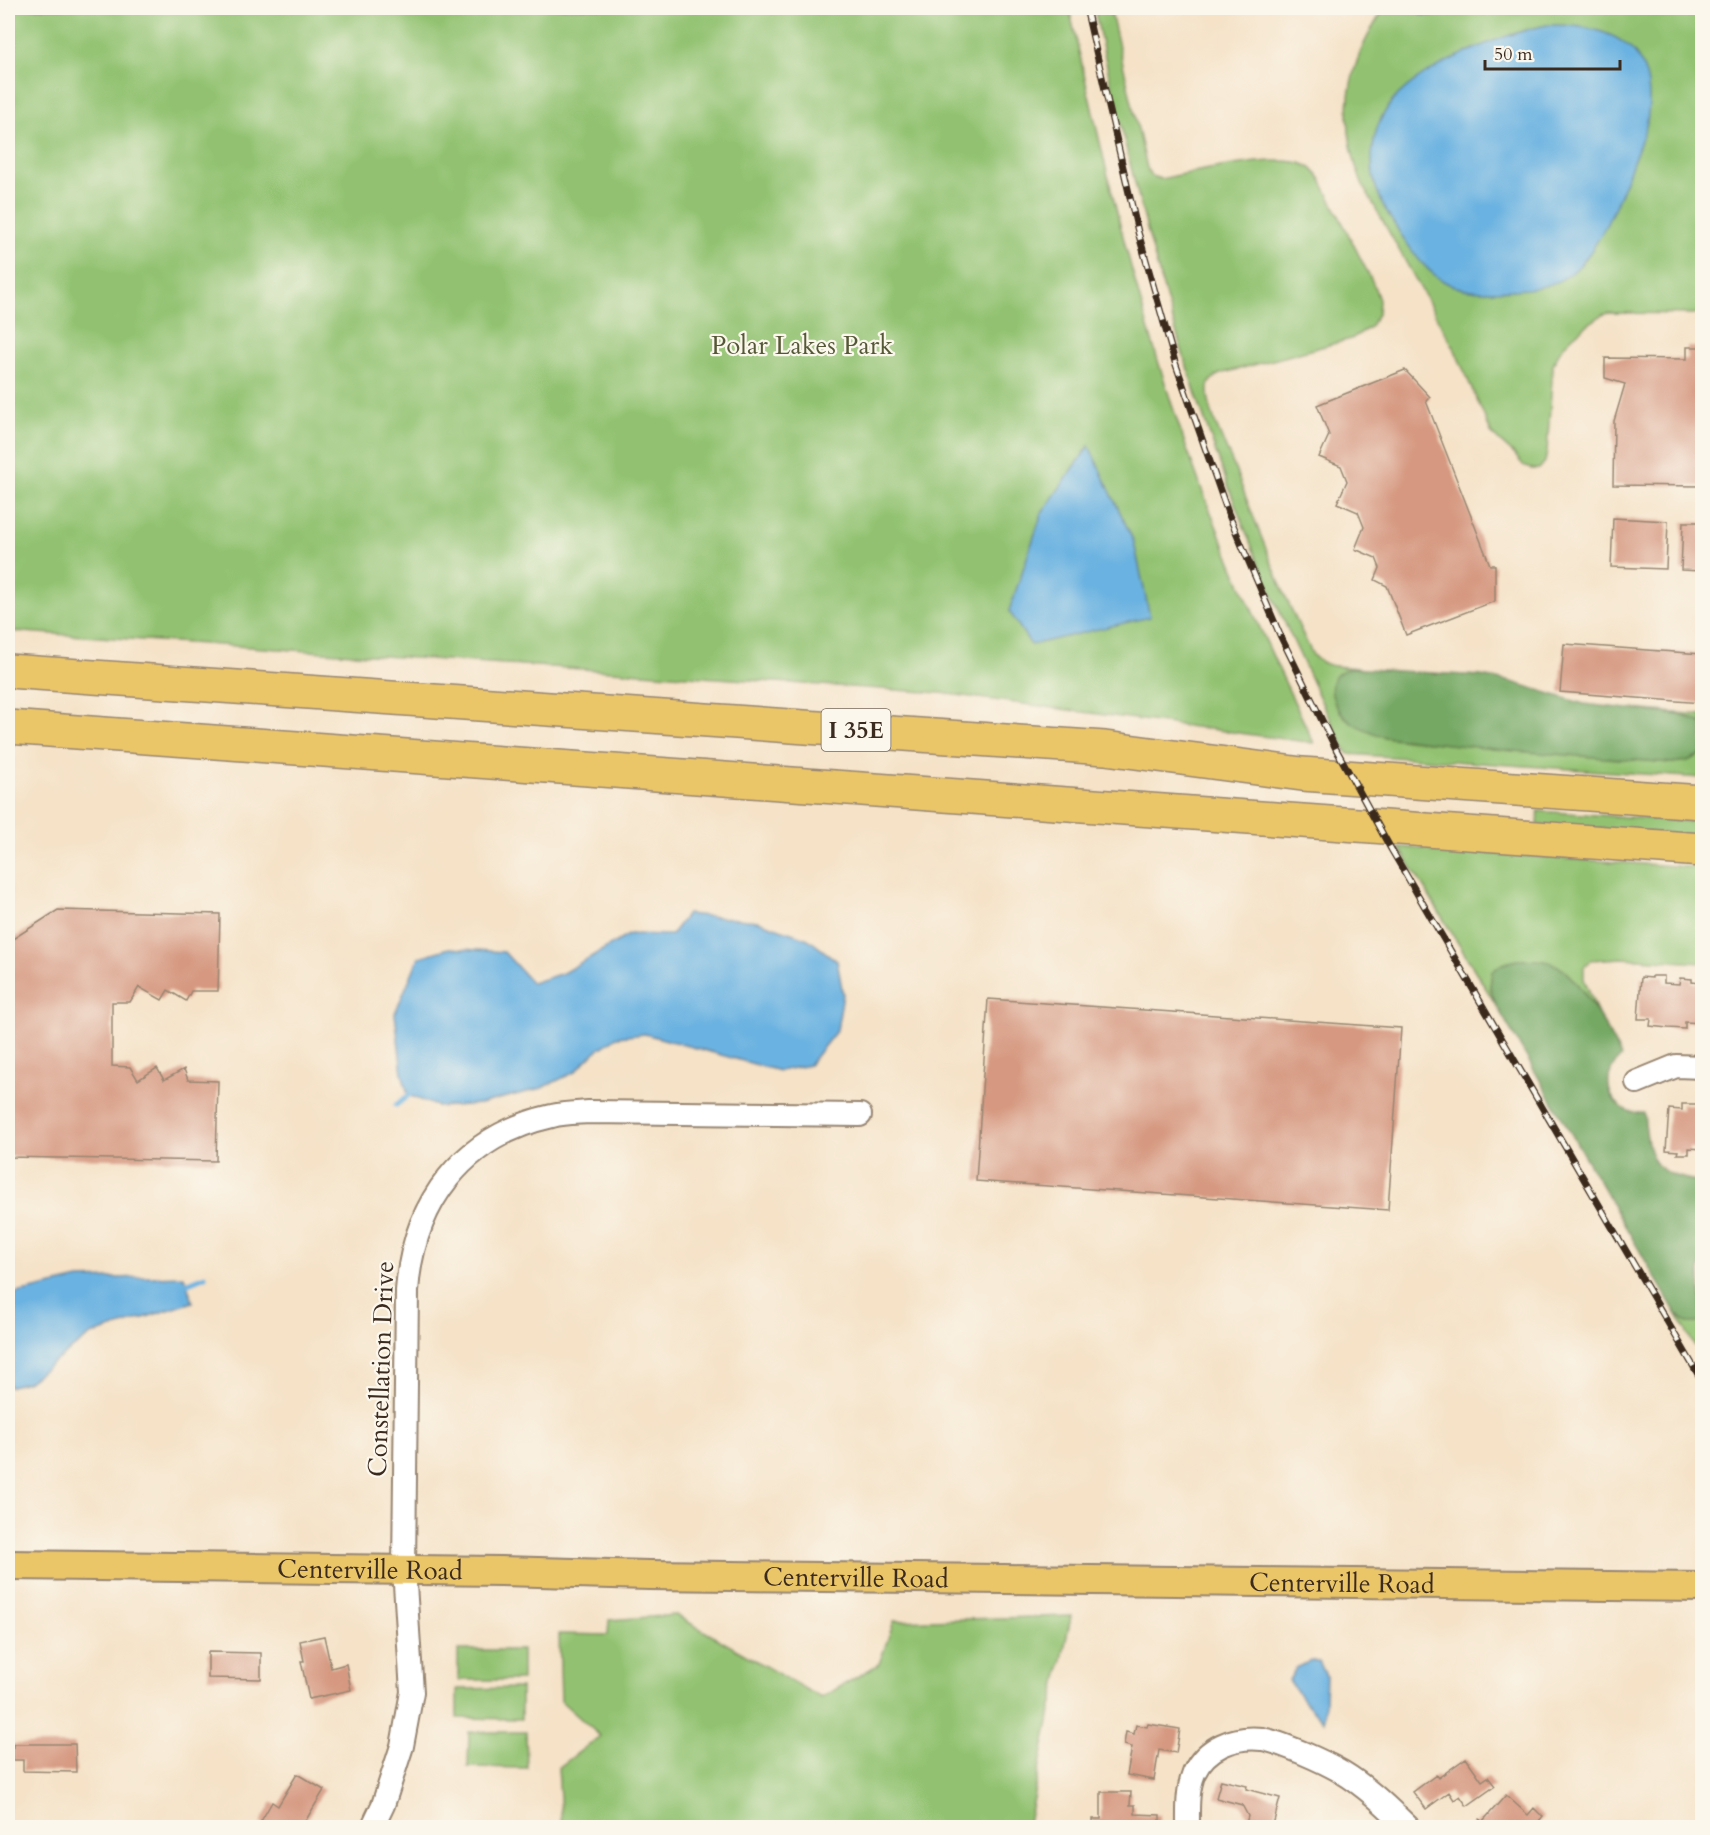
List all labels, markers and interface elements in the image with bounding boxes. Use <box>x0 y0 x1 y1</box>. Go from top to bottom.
scale bar <box>1485 33 1620 71</box>
text: 50 m <box>1494 42 1533 67</box>
park label: Polar Lakes Park <box>711 328 893 363</box>
road number: I 35E <box>822 709 890 751</box>
street label: Constellation Drive <box>360 1260 402 1478</box>
street label: Centerville Road <box>277 1551 463 1588</box>
street label: Centerville Road <box>763 1559 949 1596</box>
street label: Centerville Road <box>1249 1564 1435 1601</box>

